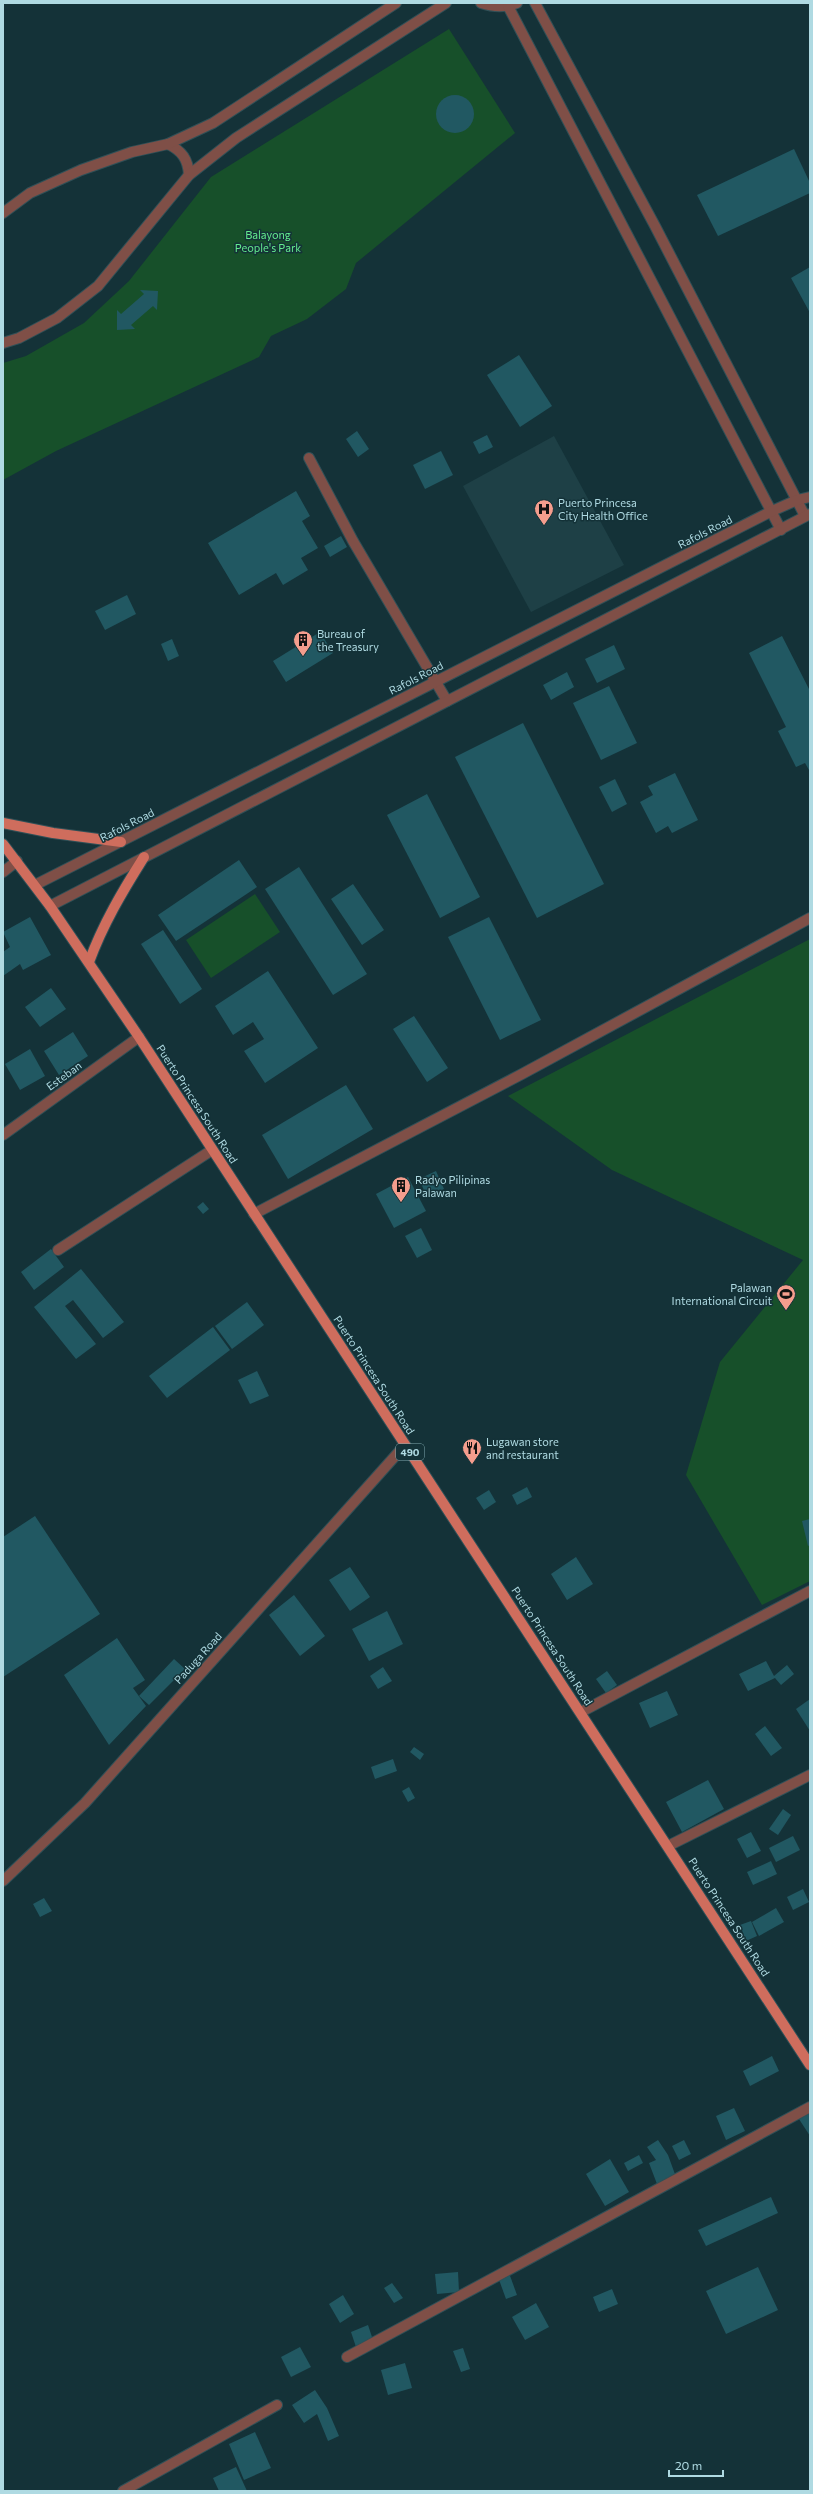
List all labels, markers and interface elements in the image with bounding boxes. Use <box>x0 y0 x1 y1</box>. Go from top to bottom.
park label: Balayong People's Park <box>235 228 301 254</box>
place label: Puerto Princesa City Health Office <box>558 496 648 522</box>
hospital icon: Puerto Princesa City Health Office <box>533 498 555 526</box>
street label: Rafols Road <box>675 512 734 551</box>
place label: Bureau of the Treasury <box>317 627 379 653</box>
building icon: Bureau of the Treasury <box>292 629 314 657</box>
street label: Rafols Road <box>386 658 445 697</box>
street label: Rafols Road <box>97 805 156 844</box>
street label: Puerto Princesa South Road <box>154 1042 241 1165</box>
street label: Esteban <box>44 1058 84 1093</box>
place label: Radyo Pilipinas Palawan <box>415 1173 490 1199</box>
building icon: Radyo Pilipinas Palawan <box>390 1175 412 1203</box>
place label: Palawan International Circuit <box>672 1281 772 1307</box>
sports icon: Palawan International Circuit <box>775 1283 797 1311</box>
street label: Puerto Princesa South Road <box>331 1313 418 1436</box>
place label: Lugawan store and restaurant <box>486 1435 559 1461</box>
restaurant icon: Lugawan store and restaurant <box>461 1437 483 1465</box>
road number: 490 <box>396 1444 424 1460</box>
street label: Puerto Princesa South Road <box>509 1584 596 1707</box>
street label: Paduga Road <box>171 1629 224 1686</box>
street label: Puerto Princesa South Road <box>686 1855 773 1978</box>
scale bar <box>669 2452 723 2478</box>
text: 20 m <box>675 2458 702 2472</box>

